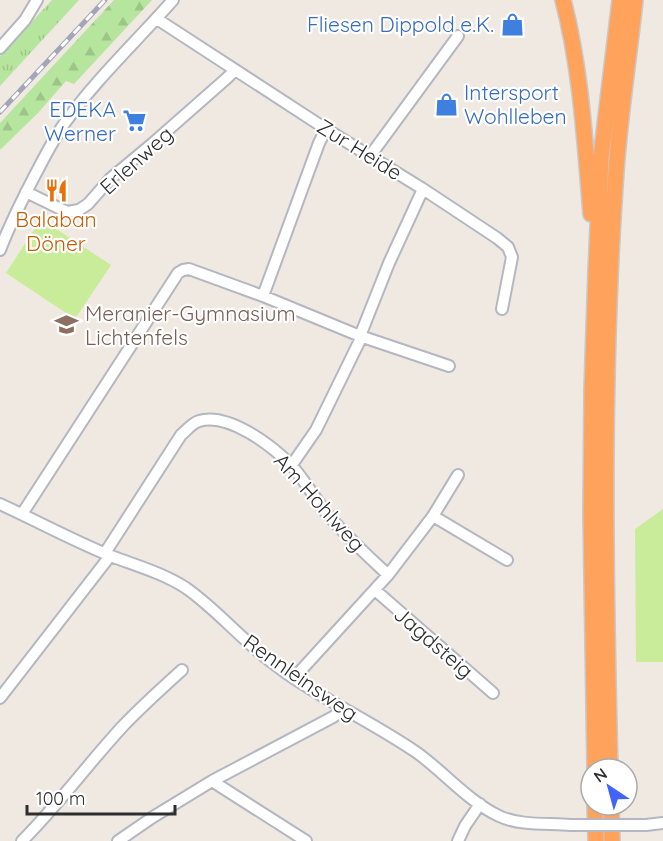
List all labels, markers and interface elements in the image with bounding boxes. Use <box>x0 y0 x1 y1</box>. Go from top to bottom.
place label: Fliesen Dippold e.K. <box>307 11 494 37</box>
shop icon: Fliesen Dippold e.K. <box>499 11 525 37</box>
place label: Intersport Wohlleben <box>464 79 567 129</box>
shop icon: Intersport Wohlleben <box>433 91 459 117</box>
place label: EDEKA Werner <box>44 96 116 146</box>
supermarket icon: EDEKA Werner <box>121 108 147 134</box>
street label: Zur Heide <box>313 113 407 185</box>
street label: Erlenweg <box>94 120 178 200</box>
restaurant icon: Balaban Döner <box>43 178 69 204</box>
place label: Balaban Döner <box>15 206 97 256</box>
place label: Meranier-Gymnasium Lichtenfels <box>85 300 296 350</box>
school or university icon: Meranier-Gymnasium Lichtenfels <box>54 312 80 338</box>
street label: Am Hohlweg <box>269 447 371 557</box>
street label: Jagdsteig <box>389 601 479 683</box>
street label: Rennleinsweg <box>239 628 363 726</box>
north arrow <box>579 757 639 817</box>
text: N <box>590 763 611 786</box>
scale bar <box>27 778 176 816</box>
text: 100 m <box>36 787 85 810</box>

